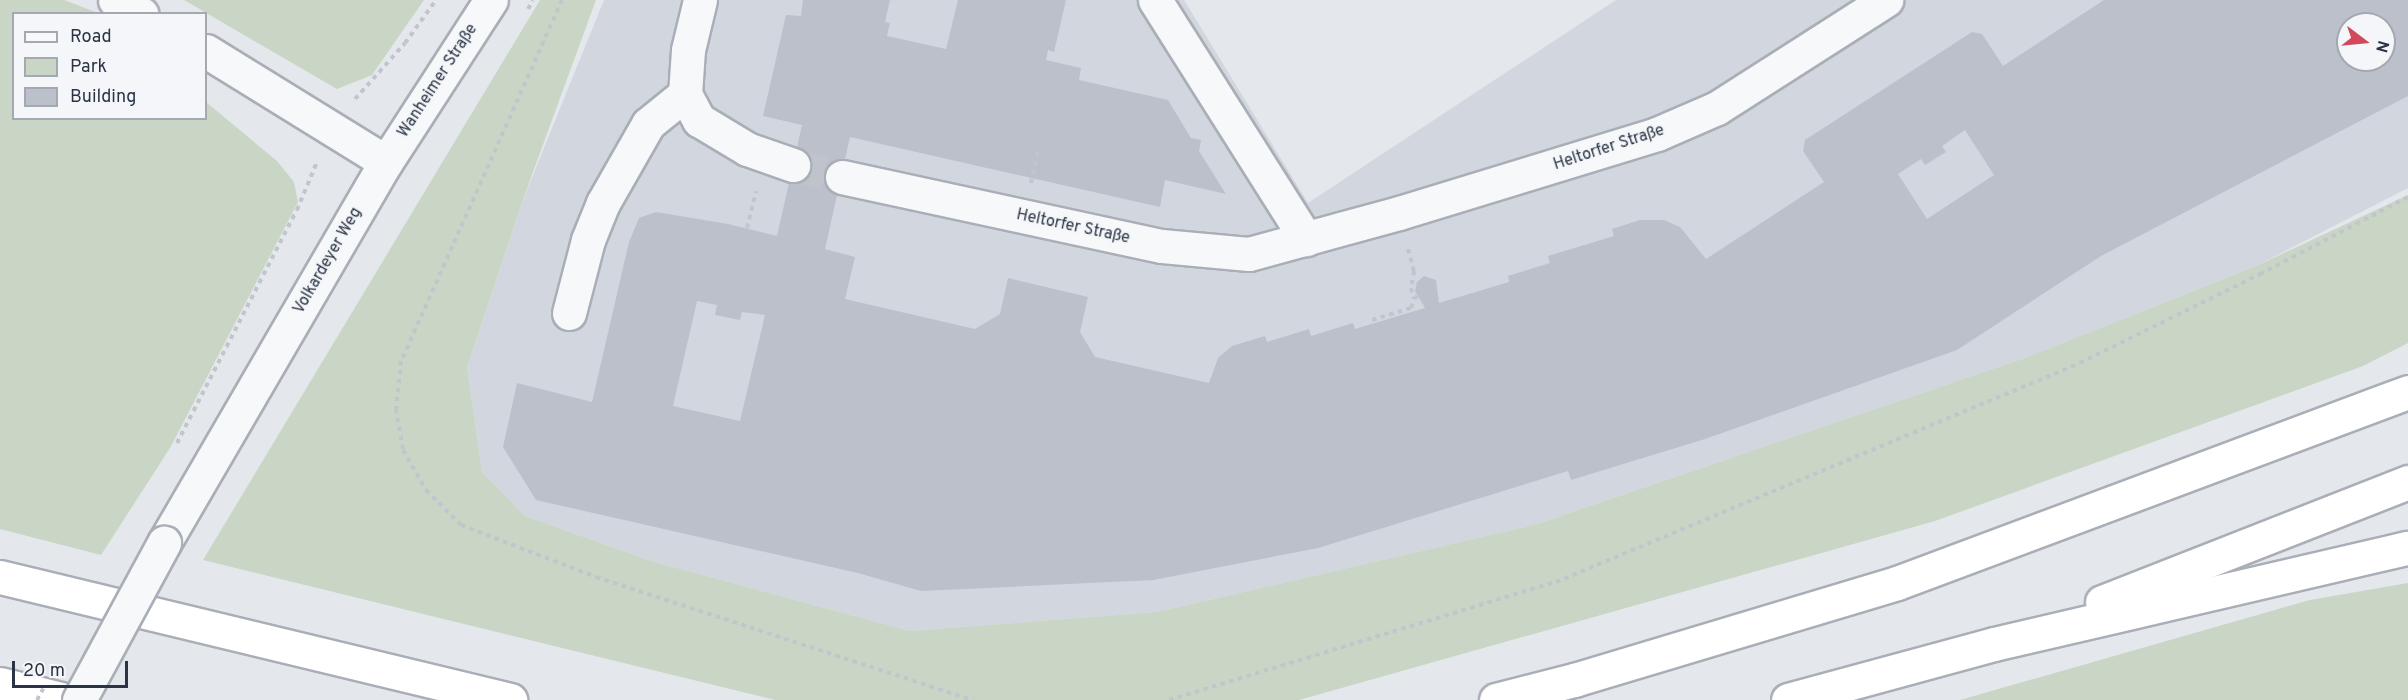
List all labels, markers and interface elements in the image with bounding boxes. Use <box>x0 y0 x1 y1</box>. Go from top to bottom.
legend <box>12 12 207 120</box>
north arrow <box>2336 12 2396 72</box>
street label: Wanheimer Straße <box>394 21 482 141</box>
text: Road <box>70 26 112 49</box>
text: N <box>2370 38 2393 55</box>
text: Park <box>70 56 107 79</box>
text: Building <box>70 86 136 109</box>
street label: Heltorfer Straße <box>1551 121 1667 175</box>
street label: Volkardeyer Weg <box>290 204 366 318</box>
street label: Heltorfer Straße <box>1015 206 1131 248</box>
scale bar <box>15 649 130 687</box>
text: 20 m <box>23 660 65 683</box>

